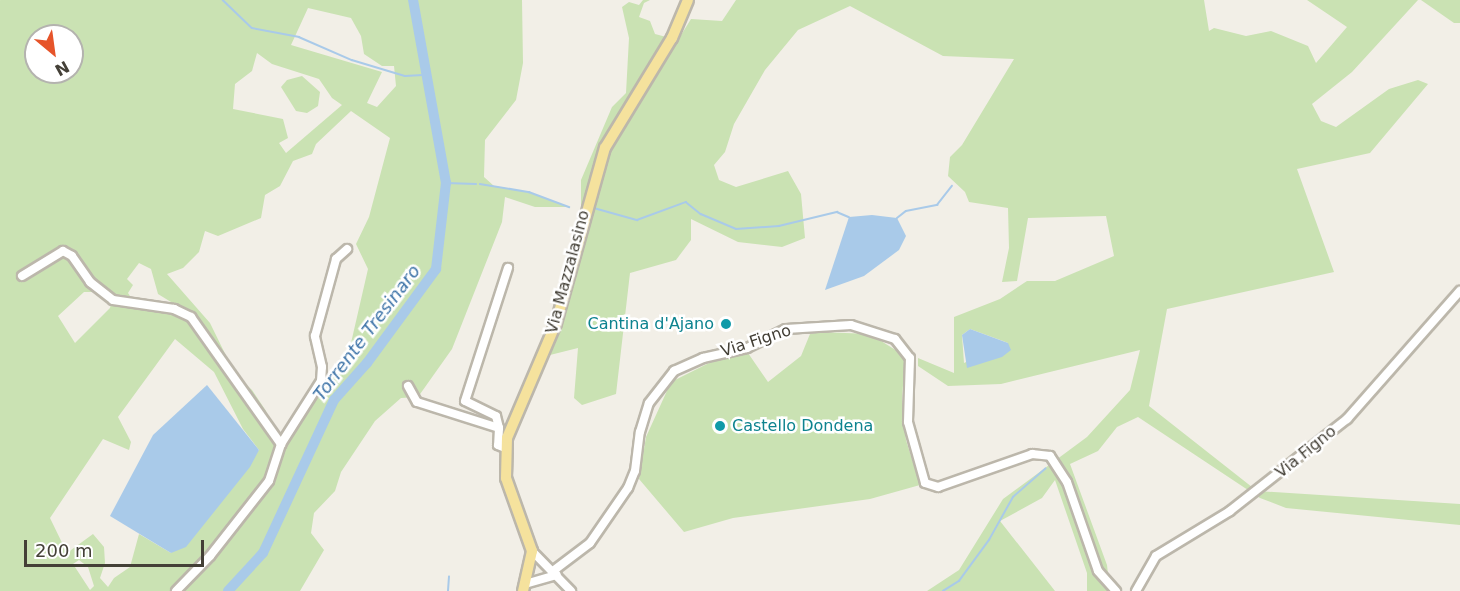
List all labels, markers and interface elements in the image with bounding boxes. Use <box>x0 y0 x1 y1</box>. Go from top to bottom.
north arrow <box>24 24 84 84</box>
text: N <box>52 57 72 80</box>
street label: Via Mazzalasino <box>542 208 594 336</box>
water label: Torrente Tresinaro <box>309 261 425 405</box>
place label: Cantina d'Ajano <box>587 314 714 334</box>
marker: Cantina d'Ajano <box>719 317 733 331</box>
street label: Via Figno <box>719 321 793 361</box>
place label: Castello Dondena <box>732 416 873 436</box>
marker: Castello Dondena <box>713 419 727 433</box>
street label: Via Figno <box>1272 422 1340 482</box>
scale bar <box>27 528 207 566</box>
text: 200 m <box>35 540 93 561</box>

